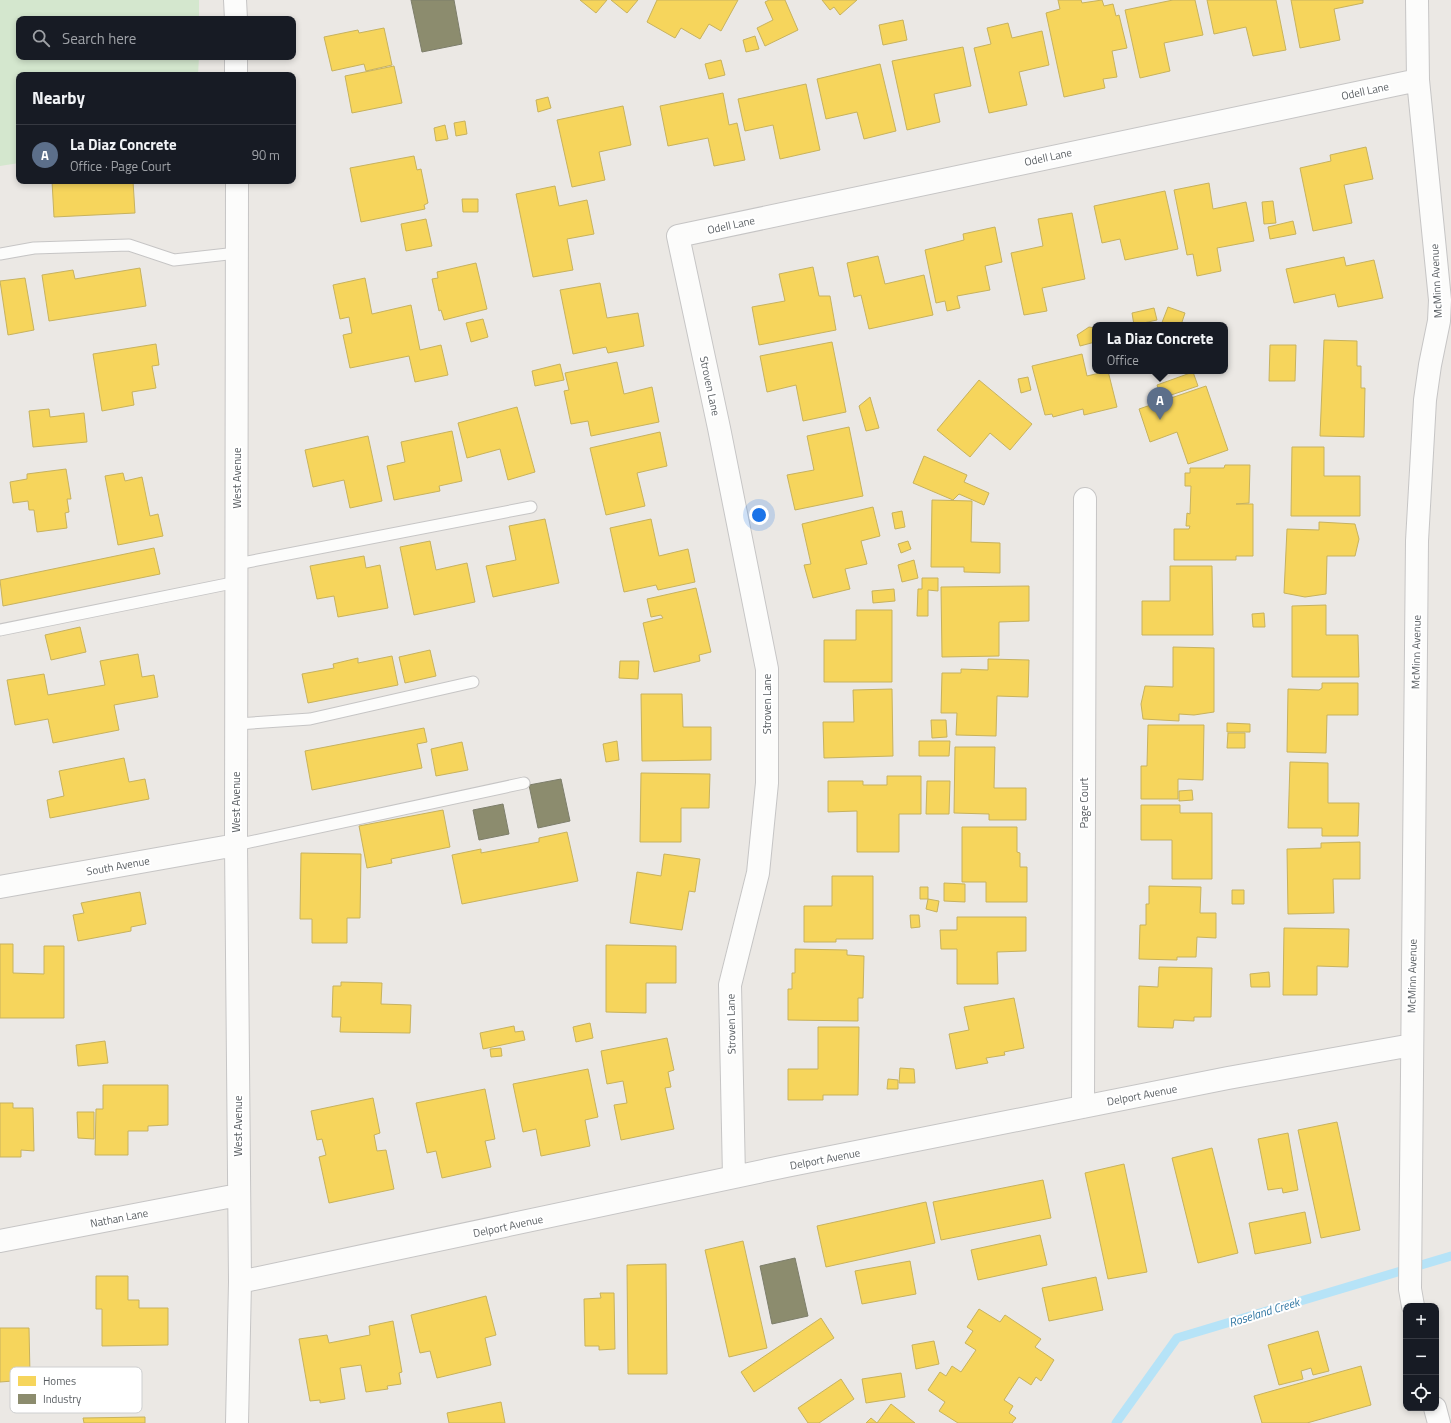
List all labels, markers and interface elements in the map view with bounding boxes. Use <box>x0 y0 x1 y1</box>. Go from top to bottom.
search box <box>16 16 296 60</box>
icon: search <box>30 27 52 49</box>
text: Search here <box>62 27 136 50</box>
street label: Odell Lane <box>1340 78 1391 104</box>
text: Nearby <box>32 85 85 111</box>
text: La Diaz Concrete <box>70 133 177 156</box>
street label: Odell Lane <box>1023 144 1074 170</box>
text: A <box>41 145 49 165</box>
text: 90 m <box>252 145 280 165</box>
text: Office · Page Court <box>70 156 171 176</box>
street label: Odell Lane <box>706 212 757 238</box>
street label: McMinn Avenue <box>1426 243 1446 319</box>
popup <box>1092 322 1228 374</box>
text: La Diaz Concrete <box>1107 327 1213 350</box>
text: Office <box>1107 350 1139 370</box>
street label: Stroven Lane <box>696 355 724 418</box>
pin: A <box>1147 387 1173 420</box>
street label: West Avenue <box>229 447 245 508</box>
your location <box>749 505 769 525</box>
street label: McMinn Avenue <box>1407 614 1425 689</box>
street label: Stroven Lane <box>759 673 775 734</box>
street label: West Avenue <box>228 771 244 832</box>
street label: Page Court <box>1076 777 1092 828</box>
street label: South Avenue <box>85 852 151 879</box>
street label: McMinn Avenue <box>1403 938 1421 1013</box>
street label: Stroven Lane <box>722 993 740 1054</box>
street label: Delport Avenue <box>1105 1080 1179 1110</box>
street label: West Avenue <box>230 1095 246 1156</box>
street label: Delport Avenue <box>788 1144 862 1174</box>
street label: Nathan Lane <box>89 1204 150 1231</box>
street label: Delport Avenue <box>471 1211 545 1241</box>
water label: Roseland Creek <box>1226 1292 1303 1332</box>
map controls <box>1403 1303 1439 1411</box>
button: + <box>1403 1303 1439 1339</box>
button: − <box>1403 1339 1439 1375</box>
legend <box>10 1367 142 1413</box>
text: Homes <box>43 1373 76 1389</box>
button: locate <box>1403 1375 1439 1411</box>
text: Industry <box>43 1391 82 1407</box>

